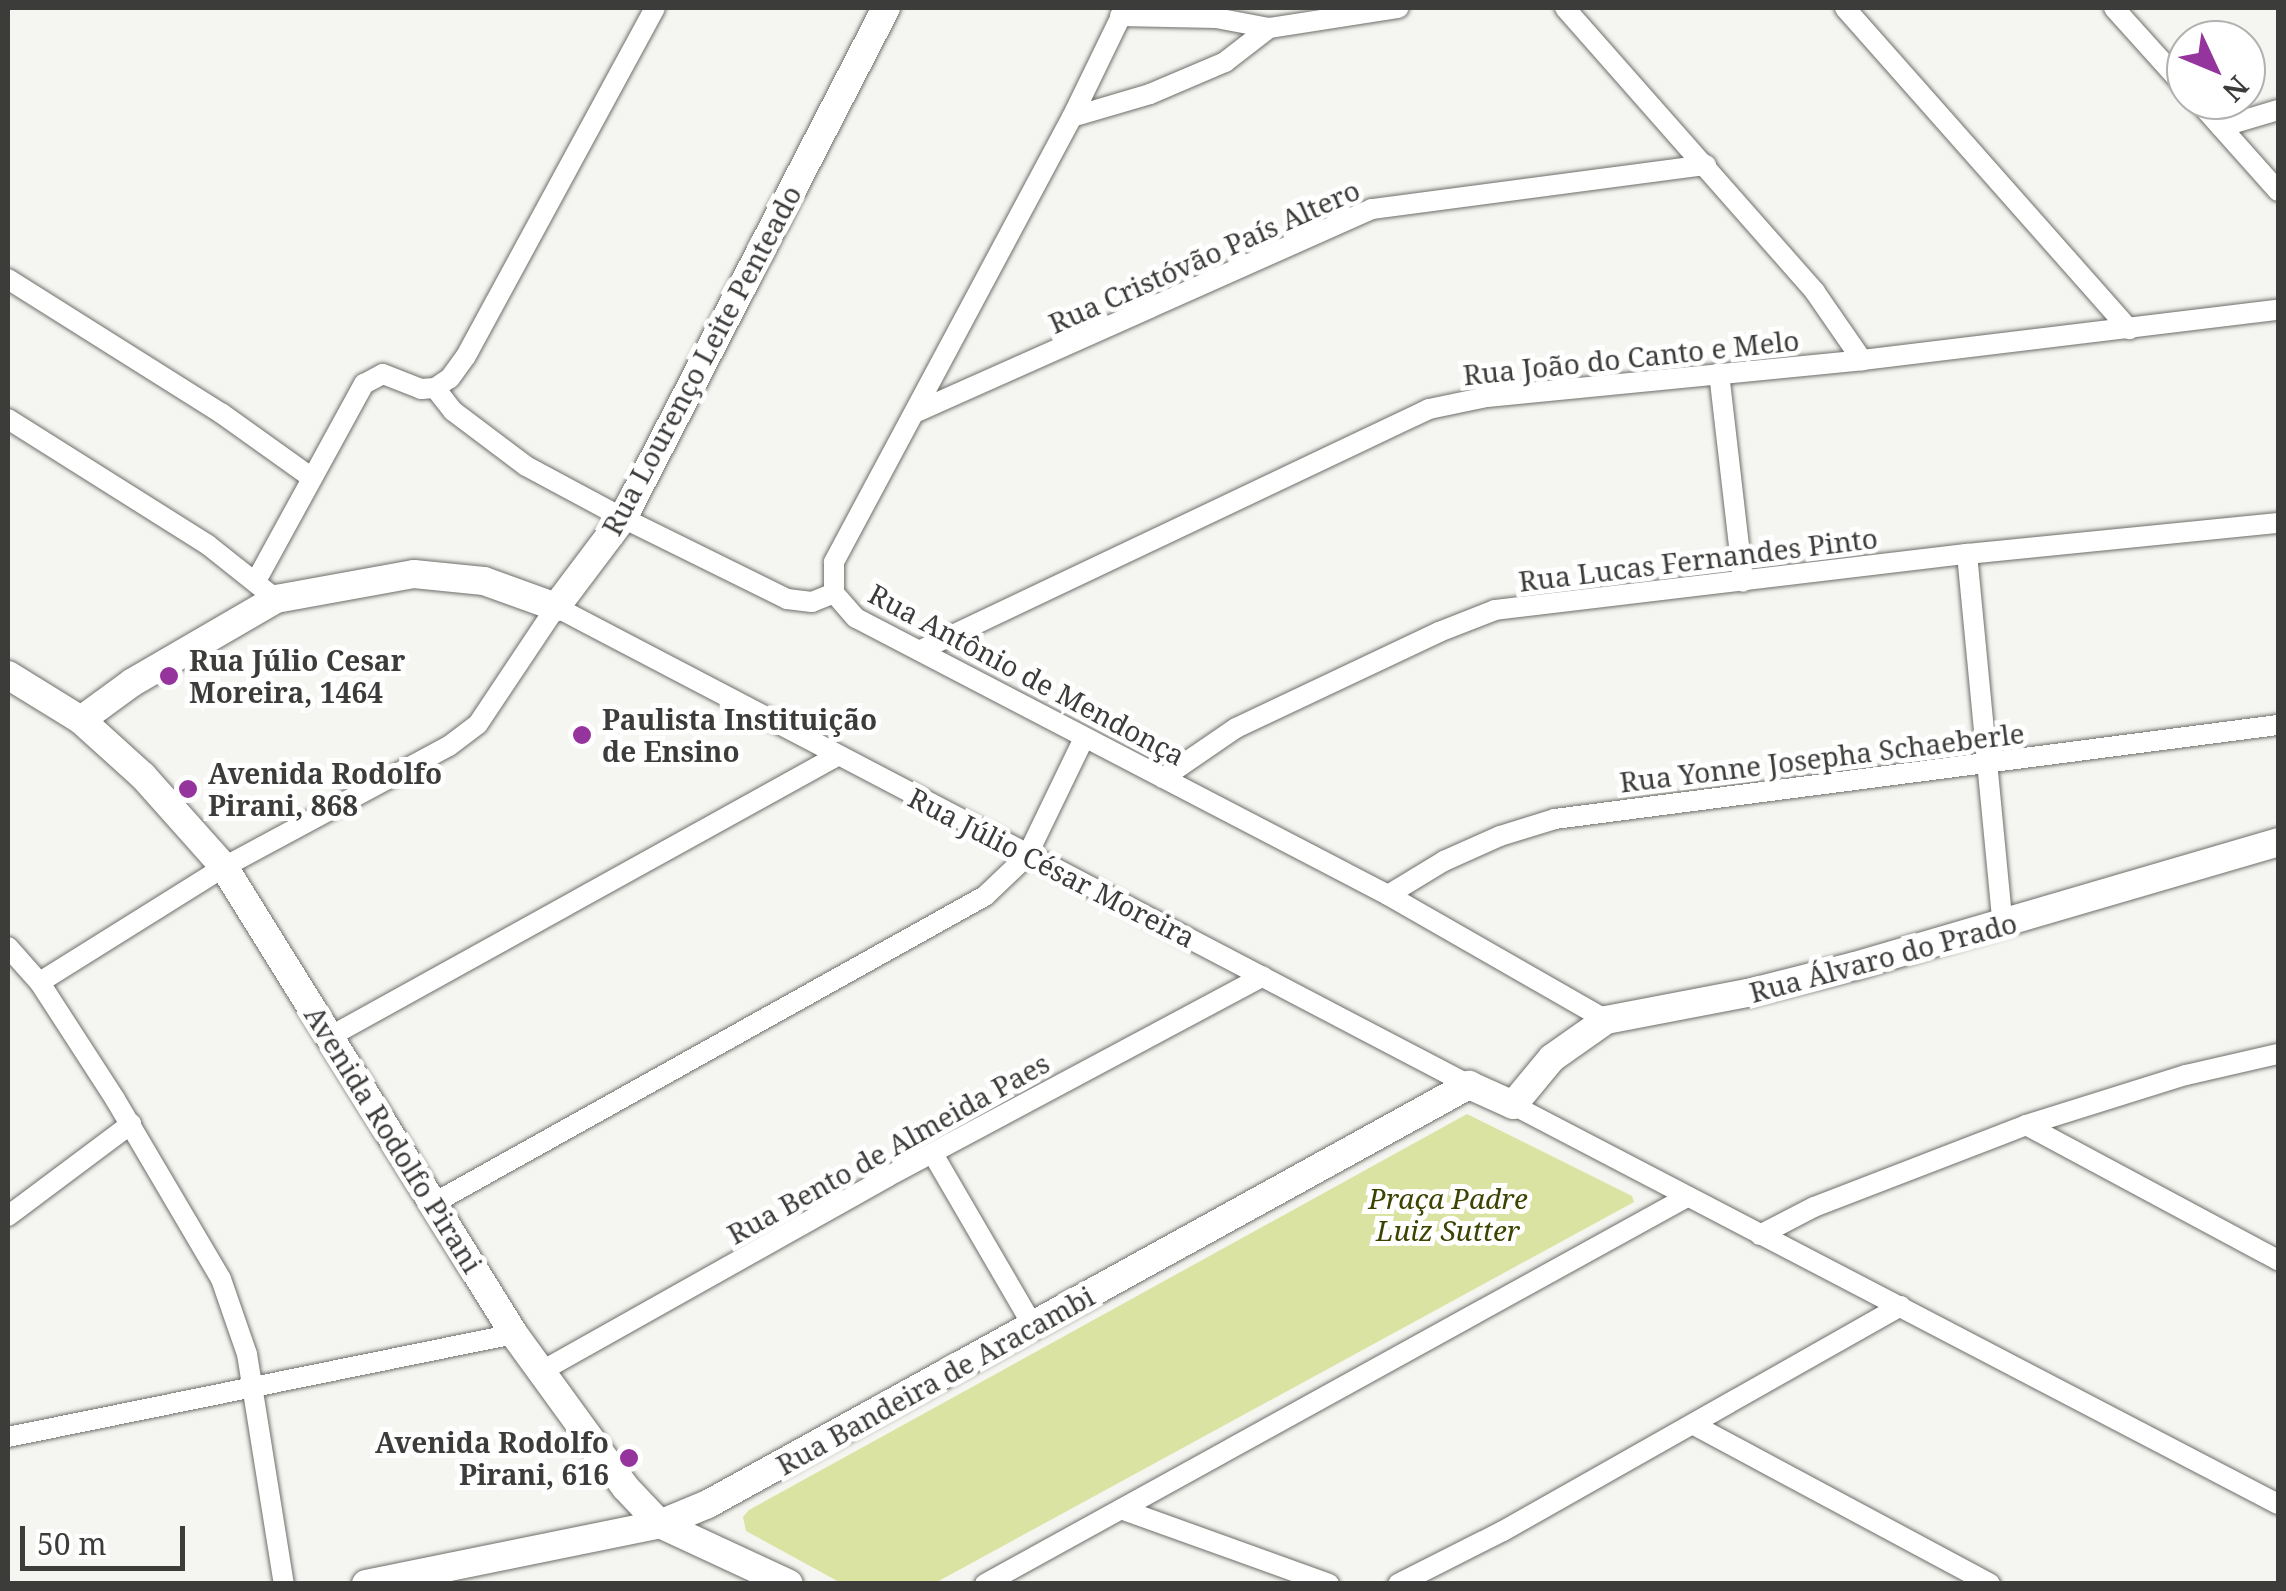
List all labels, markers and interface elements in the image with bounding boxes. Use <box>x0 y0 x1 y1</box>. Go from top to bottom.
north arrow <box>2166 20 2266 120</box>
text: N <box>2215 68 2257 111</box>
street label: Rua Cristóvão País Altero <box>1043 172 1365 340</box>
street label: Rua Lourenço Leite Penteado <box>594 179 808 541</box>
street label: Rua João do Canto e Melo <box>1461 323 1801 391</box>
street label: Rua Lucas Fernandes Pinto <box>1517 520 1879 598</box>
street label: Rua Antônio de Mendonça <box>863 576 1191 772</box>
place label: Rua Júlio Cesar Moreira, 1464 <box>189 643 405 709</box>
marker: Rua Júlio Cesar Moreira, 1464 <box>158 665 180 687</box>
place label: Paulista Instituição de Ensino <box>602 702 877 768</box>
street label: Rua Yonne Josepha Schaeberle <box>1618 715 2026 799</box>
marker: Paulista Instituição de Ensino <box>571 724 593 746</box>
place label: Avenida Rodolfo Pirani, 868 <box>208 756 442 822</box>
marker: Avenida Rodolfo Pirani, 868 <box>177 778 199 800</box>
street label: Rua Júlio César Moreira <box>903 780 1201 954</box>
street label: Rua Álvaro do Prado <box>1746 905 2020 1009</box>
street label: Avenida Rodolfo Pirani <box>298 999 490 1279</box>
street label: Rua Bento de Almeida Paes <box>721 1045 1055 1251</box>
park label: Praça Padre Luiz Sutter <box>1368 1181 1528 1247</box>
street label: Rua Bandeira de Aracambi <box>770 1279 1100 1481</box>
place label: Avenida Rodolfo Pirani, 616 <box>375 1425 609 1491</box>
marker: Avenida Rodolfo Pirani, 616 <box>618 1447 640 1469</box>
scale bar <box>25 1506 190 1568</box>
text: 50 m <box>37 1523 107 1564</box>

